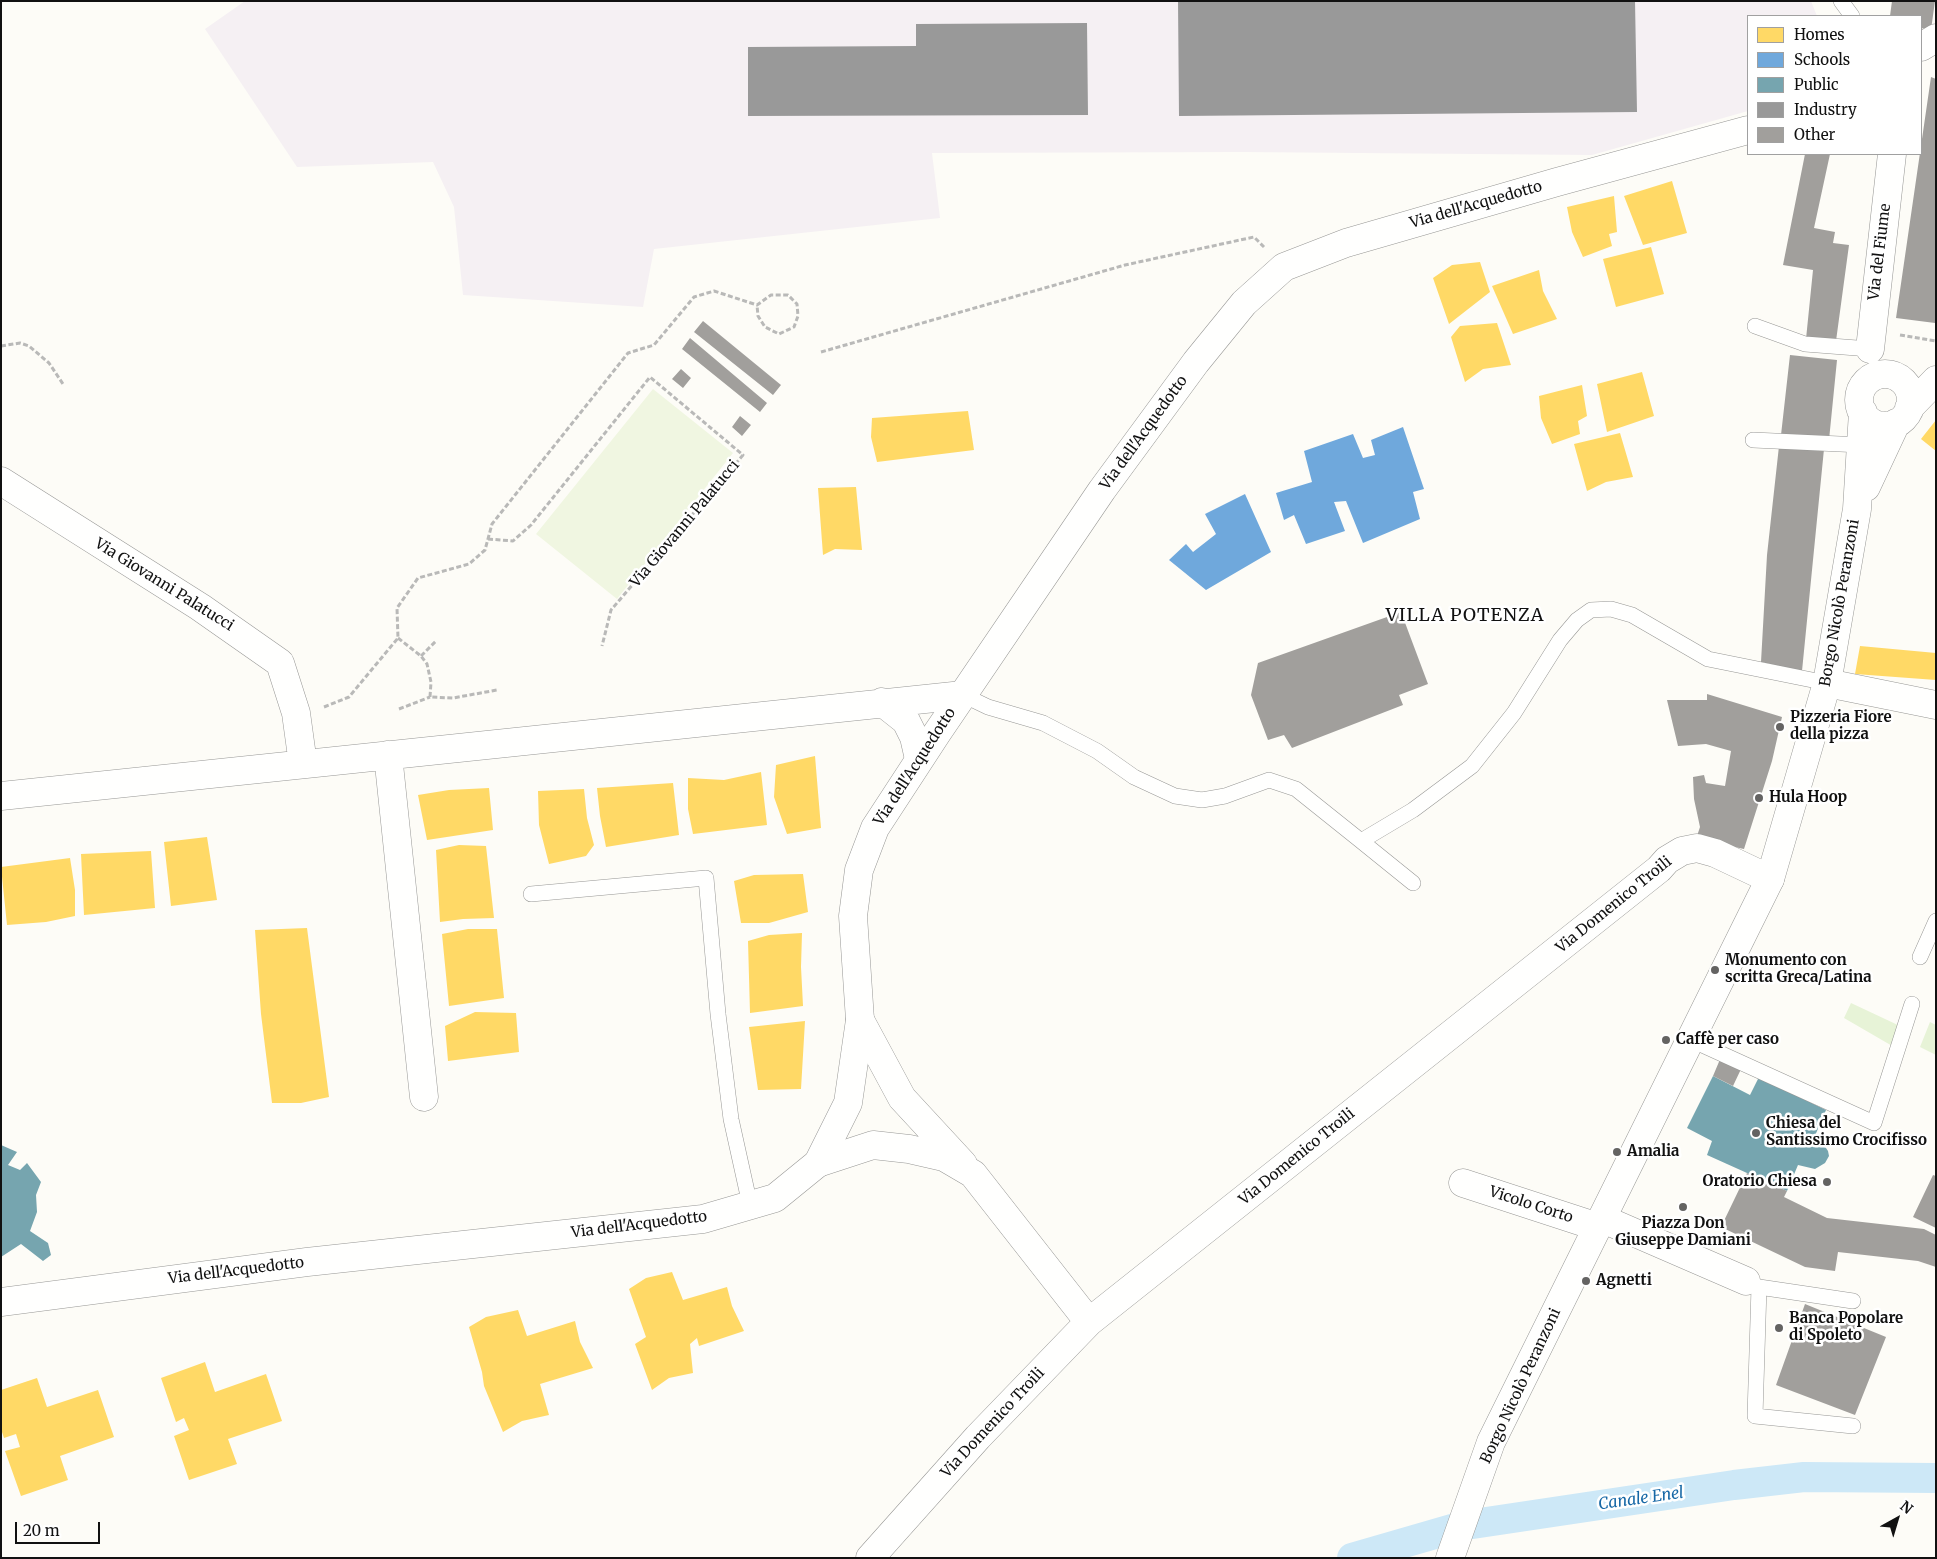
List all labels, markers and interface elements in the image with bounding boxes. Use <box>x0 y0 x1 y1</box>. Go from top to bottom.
legend <box>1747 15 1922 155</box>
text: Homes <box>1794 25 1845 44</box>
text: Schools <box>1794 50 1850 69</box>
text: Public <box>1794 75 1839 94</box>
text: Industry <box>1794 100 1857 119</box>
text: Other <box>1794 125 1835 144</box>
street label: Via dell'Acquedotto <box>1408 178 1544 232</box>
street label: Via del Fiume <box>1865 203 1895 301</box>
street label: Via dell'Acquedotto <box>1097 372 1191 494</box>
street label: Via Giovanni Palatucci <box>627 457 743 591</box>
street label: Borgo Nicolò Peranzoni <box>1816 518 1864 688</box>
street label: Via Giovanni Palatucci <box>91 535 237 635</box>
district label: VILLA POTENZA <box>1384 605 1546 627</box>
street label: Via dell'Acquedotto <box>870 705 960 829</box>
place label: Pizzeria Fiore della pizza <box>1790 709 1892 744</box>
marker: Pizzeria Fiore della pizza <box>1774 721 1786 733</box>
place label: Hula Hoop <box>1769 789 1847 807</box>
marker: Hula Hoop <box>1753 792 1765 804</box>
street label: Via Domenico Troili <box>1553 853 1675 957</box>
place label: Monumento con scritta Greca/Latina <box>1725 952 1872 987</box>
marker: Monumento con scritta Greca/Latina <box>1709 964 1721 976</box>
place label: Caffè per caso <box>1676 1031 1779 1049</box>
marker: Caffè per caso <box>1660 1034 1672 1046</box>
street label: Via Domenico Troili <box>1236 1105 1358 1209</box>
place label: Chiesa del Santissimo Crocifisso <box>1766 1115 1927 1150</box>
marker: Chiesa del Santissimo Crocifisso <box>1750 1127 1762 1139</box>
place label: Amalia <box>1627 1143 1679 1161</box>
marker: Amalia <box>1611 1146 1623 1158</box>
place label: Oratorio Chiesa <box>1702 1173 1817 1191</box>
marker: Oratorio Chiesa <box>1821 1176 1833 1188</box>
street label: Vicolo Corto <box>1487 1183 1575 1227</box>
marker: Piazza Don Giuseppe Damiani <box>1677 1201 1689 1213</box>
street label: Via dell'Acquedotto <box>570 1208 708 1242</box>
place label: Piazza Don Giuseppe Damiani <box>1615 1215 1751 1250</box>
street label: Via dell'Acquedotto <box>167 1254 305 1288</box>
place label: Agnetti <box>1596 1272 1652 1290</box>
marker: Agnetti <box>1580 1275 1592 1287</box>
street label: Borgo Nicolò Peranzoni <box>1477 1305 1565 1467</box>
place label: Banca Popolare di Spoleto <box>1789 1310 1903 1345</box>
marker: Banca Popolare di Spoleto <box>1773 1322 1785 1334</box>
street label: Via Domenico Troili <box>937 1364 1049 1482</box>
water label: Canale Enel <box>1597 1484 1685 1514</box>
north arrow <box>1872 1494 1922 1544</box>
text: N <box>1896 1497 1916 1518</box>
scale bar <box>18 1512 102 1544</box>
text: 20 m <box>23 1521 60 1540</box>

